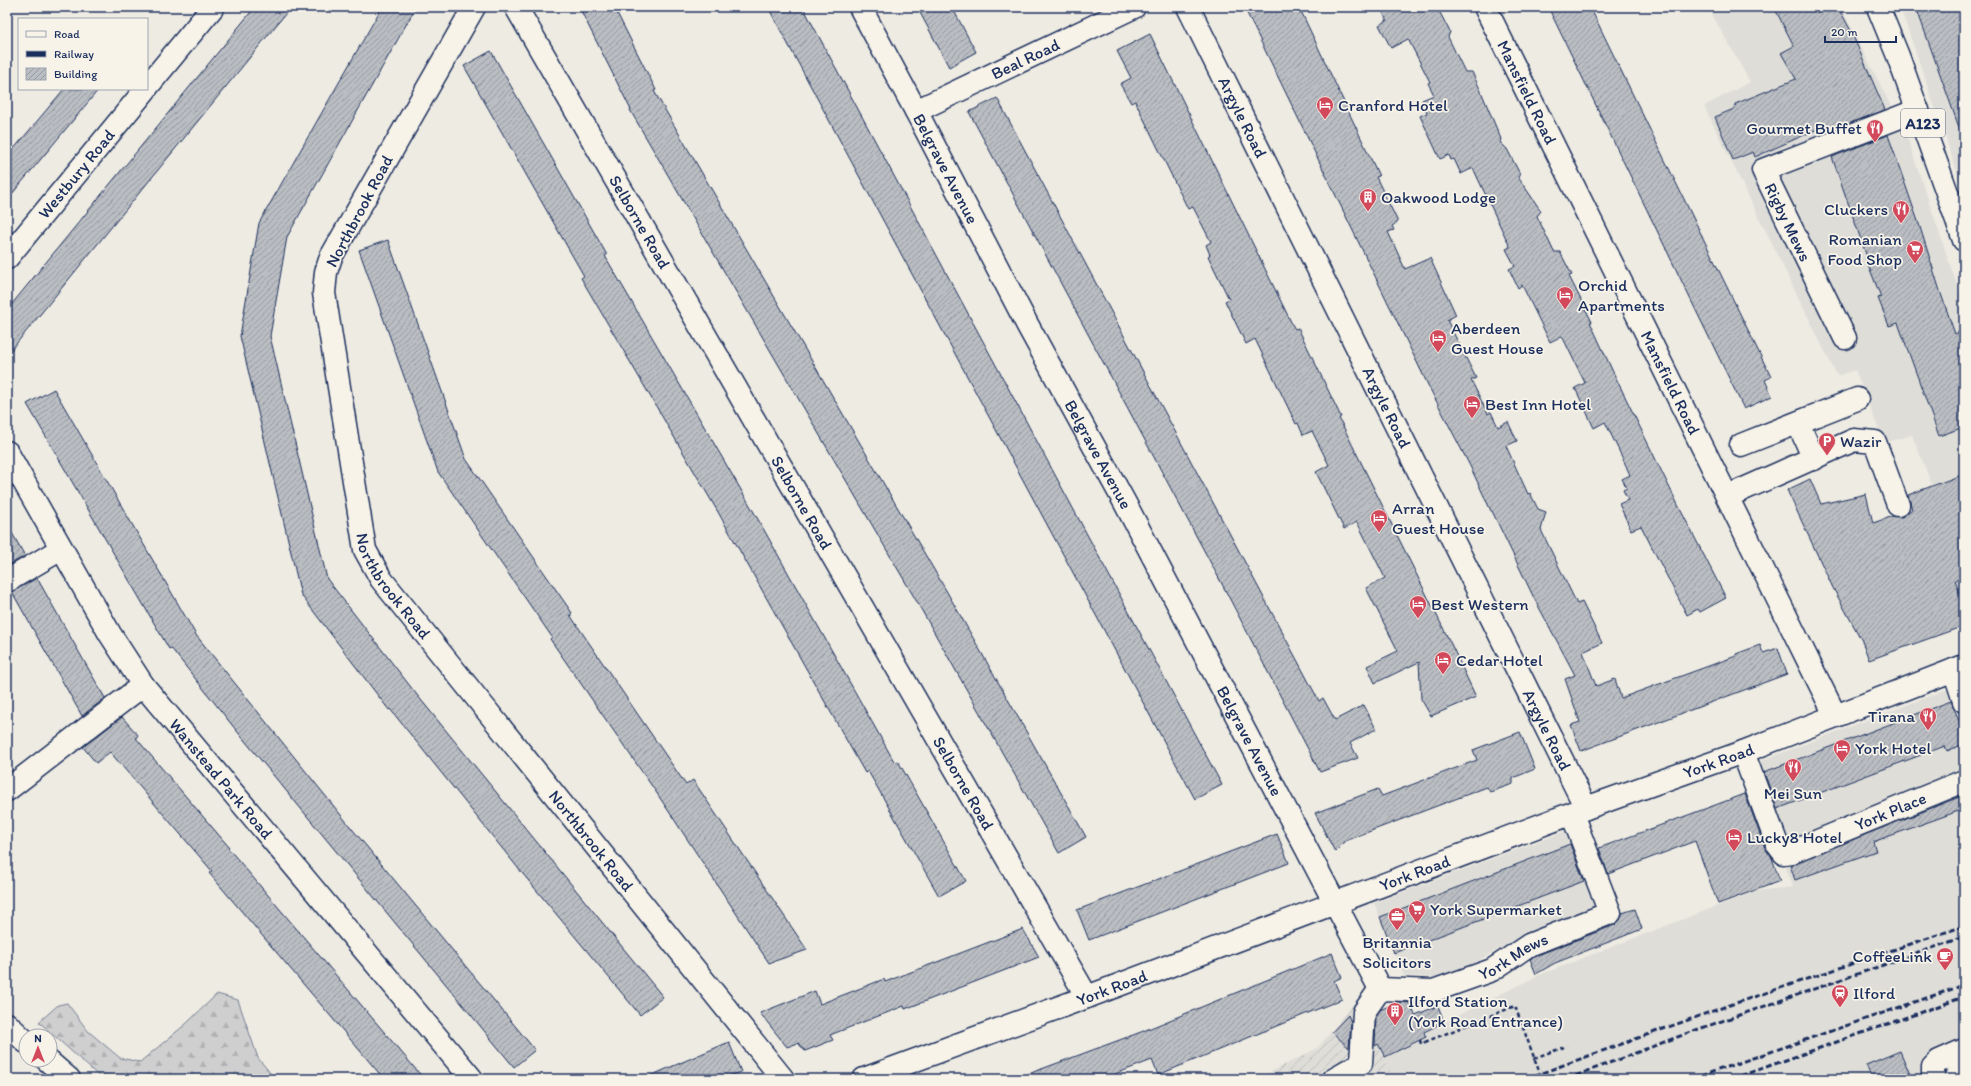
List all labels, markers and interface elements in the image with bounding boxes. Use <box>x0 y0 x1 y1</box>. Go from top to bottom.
legend <box>18 18 148 90</box>
scale bar <box>1825 18 1896 44</box>
text: 20 m <box>1831 25 1858 39</box>
text: Road <box>54 27 80 41</box>
street label: Beal Road <box>988 34 1063 84</box>
street label: Mansfield Road <box>1493 37 1561 147</box>
text: Railway <box>54 47 94 61</box>
text: Building <box>54 67 98 81</box>
street label: Argyle Road <box>1214 73 1271 161</box>
hotel icon: Cranford Hotel <box>1315 95 1335 120</box>
place label: Cranford Hotel <box>1338 95 1448 115</box>
road number: A123 <box>1901 109 1945 137</box>
street label: Belgrave Avenue <box>909 110 983 227</box>
place label: Gourmet Buffet <box>1746 118 1862 138</box>
restaurant icon: Gourmet Buffet <box>1865 118 1885 143</box>
street label: Westbury Road <box>34 124 119 223</box>
street label: Northbrook Road <box>321 151 397 270</box>
street label: Selborne Road <box>605 171 675 272</box>
street label: Rigby Mews <box>1760 179 1816 265</box>
building icon: Oakwood Lodge <box>1358 187 1378 212</box>
place label: Oakwood Lodge <box>1381 187 1496 207</box>
place label: Cluckers <box>1824 199 1888 219</box>
restaurant icon: Cluckers <box>1891 199 1911 224</box>
place label: Romanian Food Shop <box>1827 229 1902 269</box>
supermarket icon: Romanian Food Shop <box>1905 239 1925 264</box>
place label: Orchid Apartments <box>1578 275 1665 315</box>
hotel icon: Orchid Apartments <box>1555 285 1575 310</box>
place label: Aberdeen Guest House <box>1451 318 1543 358</box>
street label: Mansfield Road <box>1637 327 1705 438</box>
hotel icon: Aberdeen Guest House <box>1428 328 1448 353</box>
street label: Argyle Road <box>1358 363 1415 451</box>
hotel icon: Best Inn Hotel <box>1462 394 1482 419</box>
place label: Best Inn Hotel <box>1485 394 1591 414</box>
street label: Belgrave Avenue <box>1060 396 1136 512</box>
parking icon: Wazir <box>1817 431 1837 456</box>
place label: Wazir <box>1840 431 1882 451</box>
street label: Selborne Road <box>767 452 837 553</box>
place label: Arran Guest House <box>1392 498 1484 538</box>
hotel icon: Arran Guest House <box>1369 508 1389 533</box>
street label: Northbrook Road <box>352 531 435 643</box>
hotel icon: Best Western <box>1408 594 1428 619</box>
place label: Best Western <box>1431 594 1529 614</box>
hotel icon: Cedar Hotel <box>1433 650 1453 675</box>
place label: Cedar Hotel <box>1456 650 1543 670</box>
street label: Belgrave Avenue <box>1213 682 1287 799</box>
street label: Argyle Road <box>1519 686 1576 774</box>
place label: Tirana <box>1868 706 1915 726</box>
restaurant icon: Tirana <box>1918 706 1938 731</box>
street label: Wanstead Park Road <box>165 714 278 844</box>
street label: Selborne Road <box>929 733 998 834</box>
street label: York Road <box>1681 738 1758 783</box>
hotel icon: York Hotel <box>1832 738 1852 763</box>
place label: York Hotel <box>1855 738 1931 758</box>
restaurant icon: Mei Sun <box>1783 757 1803 782</box>
place label: Mei Sun <box>1764 783 1823 803</box>
street label: Northbrook Road <box>545 786 638 896</box>
street label: York Place <box>1852 788 1929 835</box>
hotel icon: Lucky8 Hotel <box>1724 827 1744 852</box>
place label: Lucky8 Hotel <box>1747 827 1843 847</box>
street label: York Road <box>1377 850 1453 895</box>
supermarket icon: York Supermarket <box>1407 899 1427 924</box>
place label: York Supermarket <box>1430 899 1562 919</box>
office icon: Britannia Solicitors <box>1387 906 1407 931</box>
street label: York Mews <box>1476 929 1551 984</box>
place label: Britannia Solicitors <box>1362 932 1432 972</box>
place label: CoffeeLink <box>1853 946 1932 966</box>
cafe icon: CoffeeLink <box>1935 946 1955 971</box>
street label: York Road <box>1074 965 1150 1010</box>
station icon: Ilford <box>1830 983 1850 1008</box>
place label: Ilford <box>1853 983 1896 1003</box>
place label: Ilford Station (York Road Entrance) <box>1408 991 1563 1031</box>
building icon: Ilford Station (York Road Entrance) <box>1385 1001 1405 1026</box>
north arrow <box>18 1028 58 1068</box>
text: N <box>34 1032 42 1045</box>

